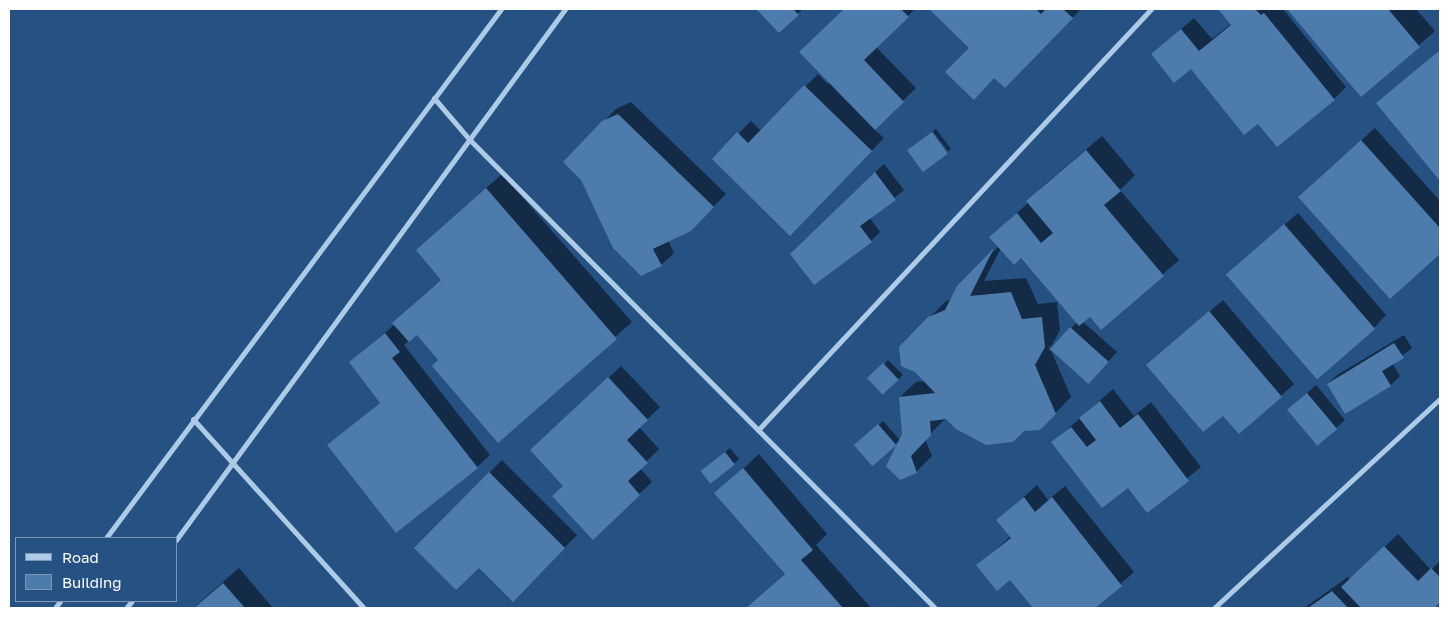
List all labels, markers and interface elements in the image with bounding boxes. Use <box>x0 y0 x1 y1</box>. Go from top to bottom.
legend <box>15 537 178 602</box>
text: Road <box>62 548 99 566</box>
text: Building <box>62 573 122 591</box>

